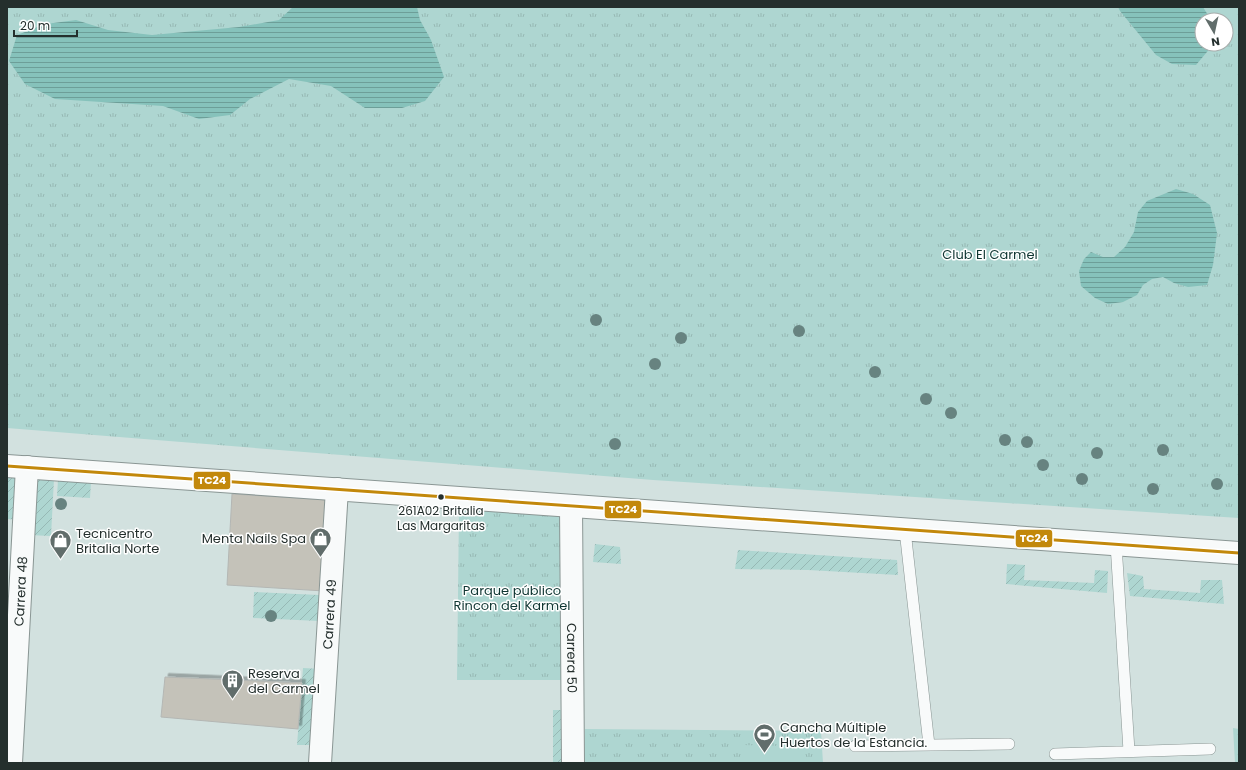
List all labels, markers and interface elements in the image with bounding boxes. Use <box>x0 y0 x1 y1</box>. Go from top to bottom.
scale bar <box>14 12 77 38</box>
north arrow <box>1194 12 1234 52</box>
text: 20 m <box>20 17 50 34</box>
text: N <box>1210 33 1221 50</box>
park label: Club El Carmel <box>942 245 1038 264</box>
line badge: TC24 <box>193 471 231 490</box>
text: TC24 <box>198 472 227 488</box>
marker: 261A02 Britalia Las Margaritas <box>436 492 446 502</box>
line badge: TC24 <box>604 500 642 519</box>
text: TC24 <box>609 501 638 517</box>
place label: 261A02 Britalia Las Margaritas <box>397 502 485 534</box>
place label: Tecnicentro Britalia Norte <box>76 524 159 558</box>
shop icon: Menta Nails Spa <box>308 525 334 558</box>
shop icon: Tecnicentro Britalia Norte <box>48 527 74 560</box>
place label: Menta Nails Spa <box>202 529 306 548</box>
line badge: TC24 <box>1015 529 1053 548</box>
text: TC24 <box>1020 530 1049 546</box>
street label: Carrera 48 <box>9 556 32 627</box>
street label: Carrera 49 <box>318 579 341 650</box>
park label: Parque público Rincon del Karmel <box>453 581 571 615</box>
street label: Carrera 50 <box>562 623 582 693</box>
place label: Reserva del Carmel <box>248 664 320 698</box>
building icon: Reserva del Carmel <box>219 667 245 700</box>
place label: Cancha Múltiple Huertos de la Estancia. <box>780 718 927 752</box>
sports icon: Cancha Múltiple Huertos de la Estancia. <box>752 721 778 754</box>

